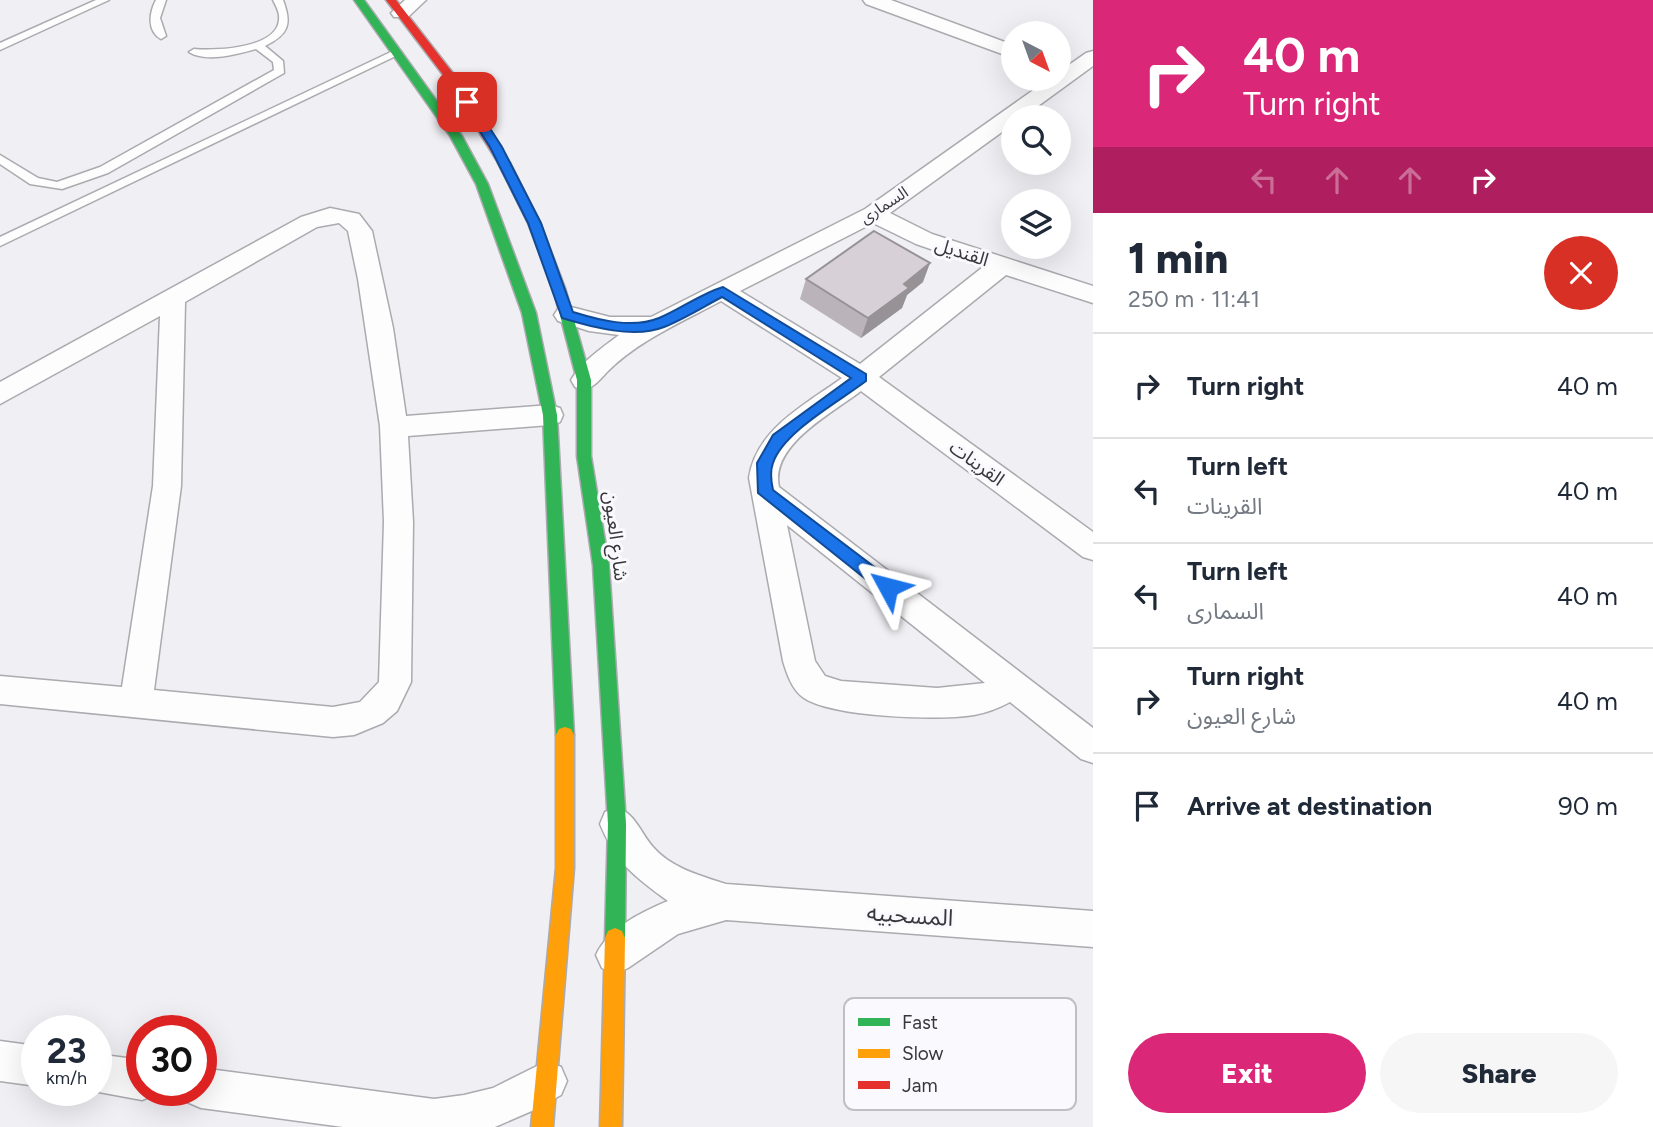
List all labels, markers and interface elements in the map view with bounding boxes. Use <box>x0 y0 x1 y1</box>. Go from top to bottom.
north arrow <box>1001 21 1071 91</box>
map controls <box>1001 21 1071 259</box>
text: 40 m <box>1243 25 1360 84</box>
icon: right <box>1128 28 1219 119</box>
pin <box>437 72 497 132</box>
icon: arrive <box>448 83 486 121</box>
text: Turn right <box>1243 85 1381 123</box>
button: search <box>1001 105 1071 175</box>
icon: left <box>1245 161 1283 199</box>
icon: ahead <box>1318 161 1356 199</box>
icon: ahead <box>1391 161 1429 199</box>
icon: right <box>1464 161 1502 199</box>
street label: السمارى <box>856 182 912 228</box>
button: layers <box>1001 189 1071 259</box>
street label: القنديل <box>932 233 992 271</box>
text: 1 min <box>1128 233 1228 284</box>
button: close <box>1544 236 1618 310</box>
text: 250 m · 11:41 <box>1128 285 1260 313</box>
icon: right <box>1128 367 1166 405</box>
text: Turn right <box>1187 370 1304 402</box>
text: 40 m <box>1557 370 1618 402</box>
street label: القرينات <box>945 435 1009 491</box>
text: Turn left <box>1187 450 1288 482</box>
icon: left <box>1128 472 1166 510</box>
text: 40 m <box>1557 475 1618 507</box>
street label: شارع العيون <box>597 490 633 582</box>
text: القرينات <box>1187 492 1263 520</box>
position arrow <box>851 550 925 624</box>
text: Turn left <box>1187 555 1288 587</box>
icon: left <box>1128 577 1166 615</box>
text: 40 m <box>1557 580 1618 612</box>
text: السمارى <box>1187 597 1264 625</box>
text: Turn right <box>1187 660 1304 692</box>
icon: right <box>1128 682 1166 720</box>
text: 40 m <box>1557 685 1618 717</box>
text: شارع العيون <box>1187 702 1296 730</box>
icon: arrive <box>1128 787 1166 825</box>
text: Arrive at destination <box>1187 790 1432 822</box>
text: 90 m <box>1558 790 1618 822</box>
street label: المسحبيه <box>866 898 954 932</box>
legend <box>844 998 1076 1110</box>
text: Fast <box>902 1011 938 1034</box>
speed limit sign: 30 <box>126 1015 217 1106</box>
text: 23 <box>47 1030 86 1072</box>
button: Exit <box>1128 1033 1366 1113</box>
button: Share <box>1380 1033 1618 1113</box>
text: Slow <box>902 1042 944 1065</box>
text: km/h <box>46 1067 87 1089</box>
text: Jam <box>902 1074 938 1097</box>

